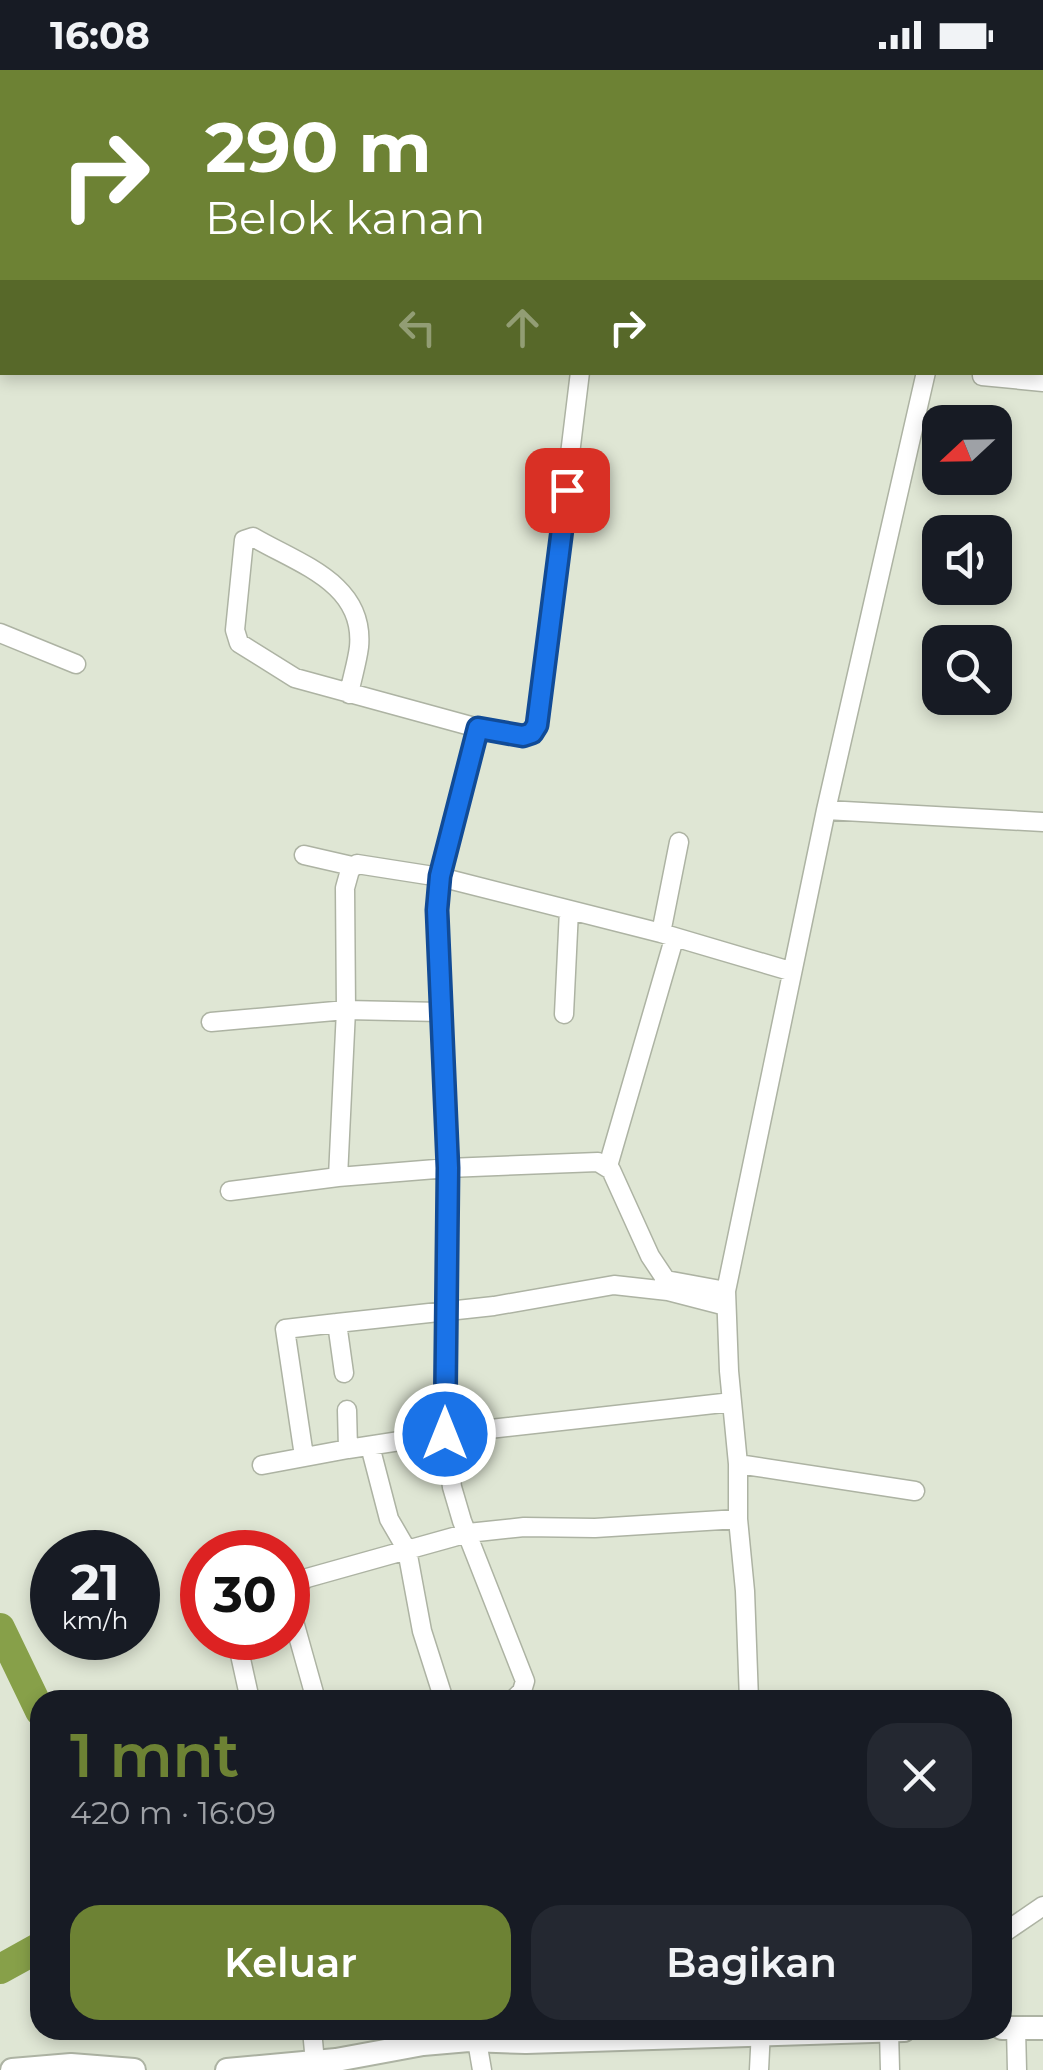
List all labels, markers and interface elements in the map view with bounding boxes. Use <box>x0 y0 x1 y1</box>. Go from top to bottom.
text: 16:08 <box>50 12 150 59</box>
text: 290 m <box>205 104 432 190</box>
icon: right <box>40 110 170 240</box>
text: Belok kanan <box>205 190 486 245</box>
icon: left <box>390 300 445 355</box>
icon: ahead <box>495 300 550 355</box>
icon: right <box>600 300 655 355</box>
north arrow <box>922 405 1012 495</box>
map controls <box>922 405 1012 715</box>
pin <box>525 448 610 533</box>
icon: arrive <box>540 463 595 518</box>
button: sound <box>922 515 1012 605</box>
button: search <box>922 625 1012 715</box>
position arrow <box>393 1382 497 1486</box>
speed limit sign: 30 <box>180 1530 310 1660</box>
text: 21 <box>70 1552 120 1613</box>
text: km/h <box>62 1605 128 1635</box>
text: 1 mnt <box>70 1719 239 1792</box>
button: close <box>867 1723 972 1828</box>
text: 420 m · 16:09 <box>70 1793 276 1832</box>
button: Keluar <box>70 1905 511 2020</box>
button: Bagikan <box>531 1905 972 2020</box>

